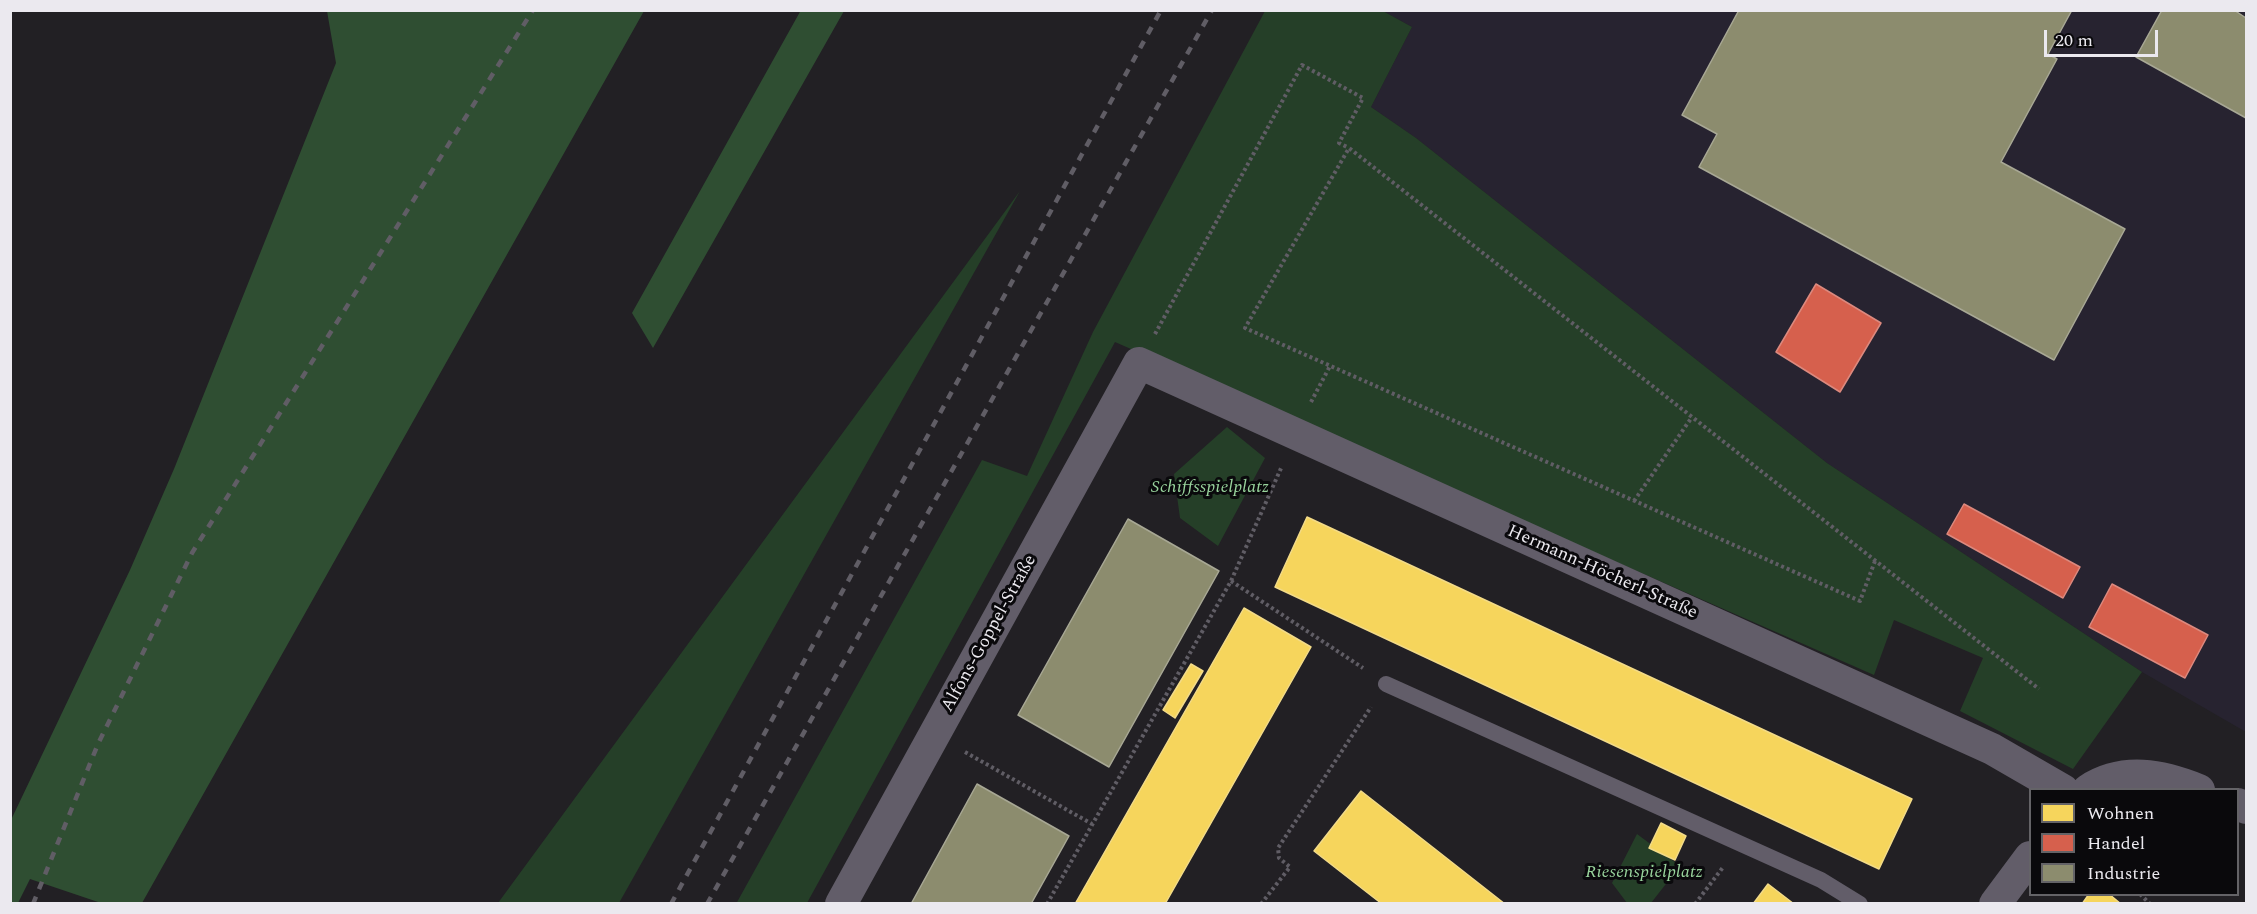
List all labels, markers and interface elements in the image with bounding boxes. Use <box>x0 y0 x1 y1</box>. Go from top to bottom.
scale bar <box>2047 18 2161 56</box>
text: 20 m <box>2055 27 2093 54</box>
park label: Schiffsspielplatz <box>1151 477 1269 499</box>
street label: Hermann-Höcherl-Straße <box>1504 521 1700 625</box>
street label: Alfons-Goppel-Straße <box>938 552 1042 716</box>
legend <box>2029 788 2239 896</box>
text: Wohnen <box>2087 800 2154 827</box>
text: Handel <box>2087 830 2145 857</box>
text: Industrie <box>2087 860 2160 887</box>
park label: Riesenspielplatz <box>1585 862 1703 884</box>

